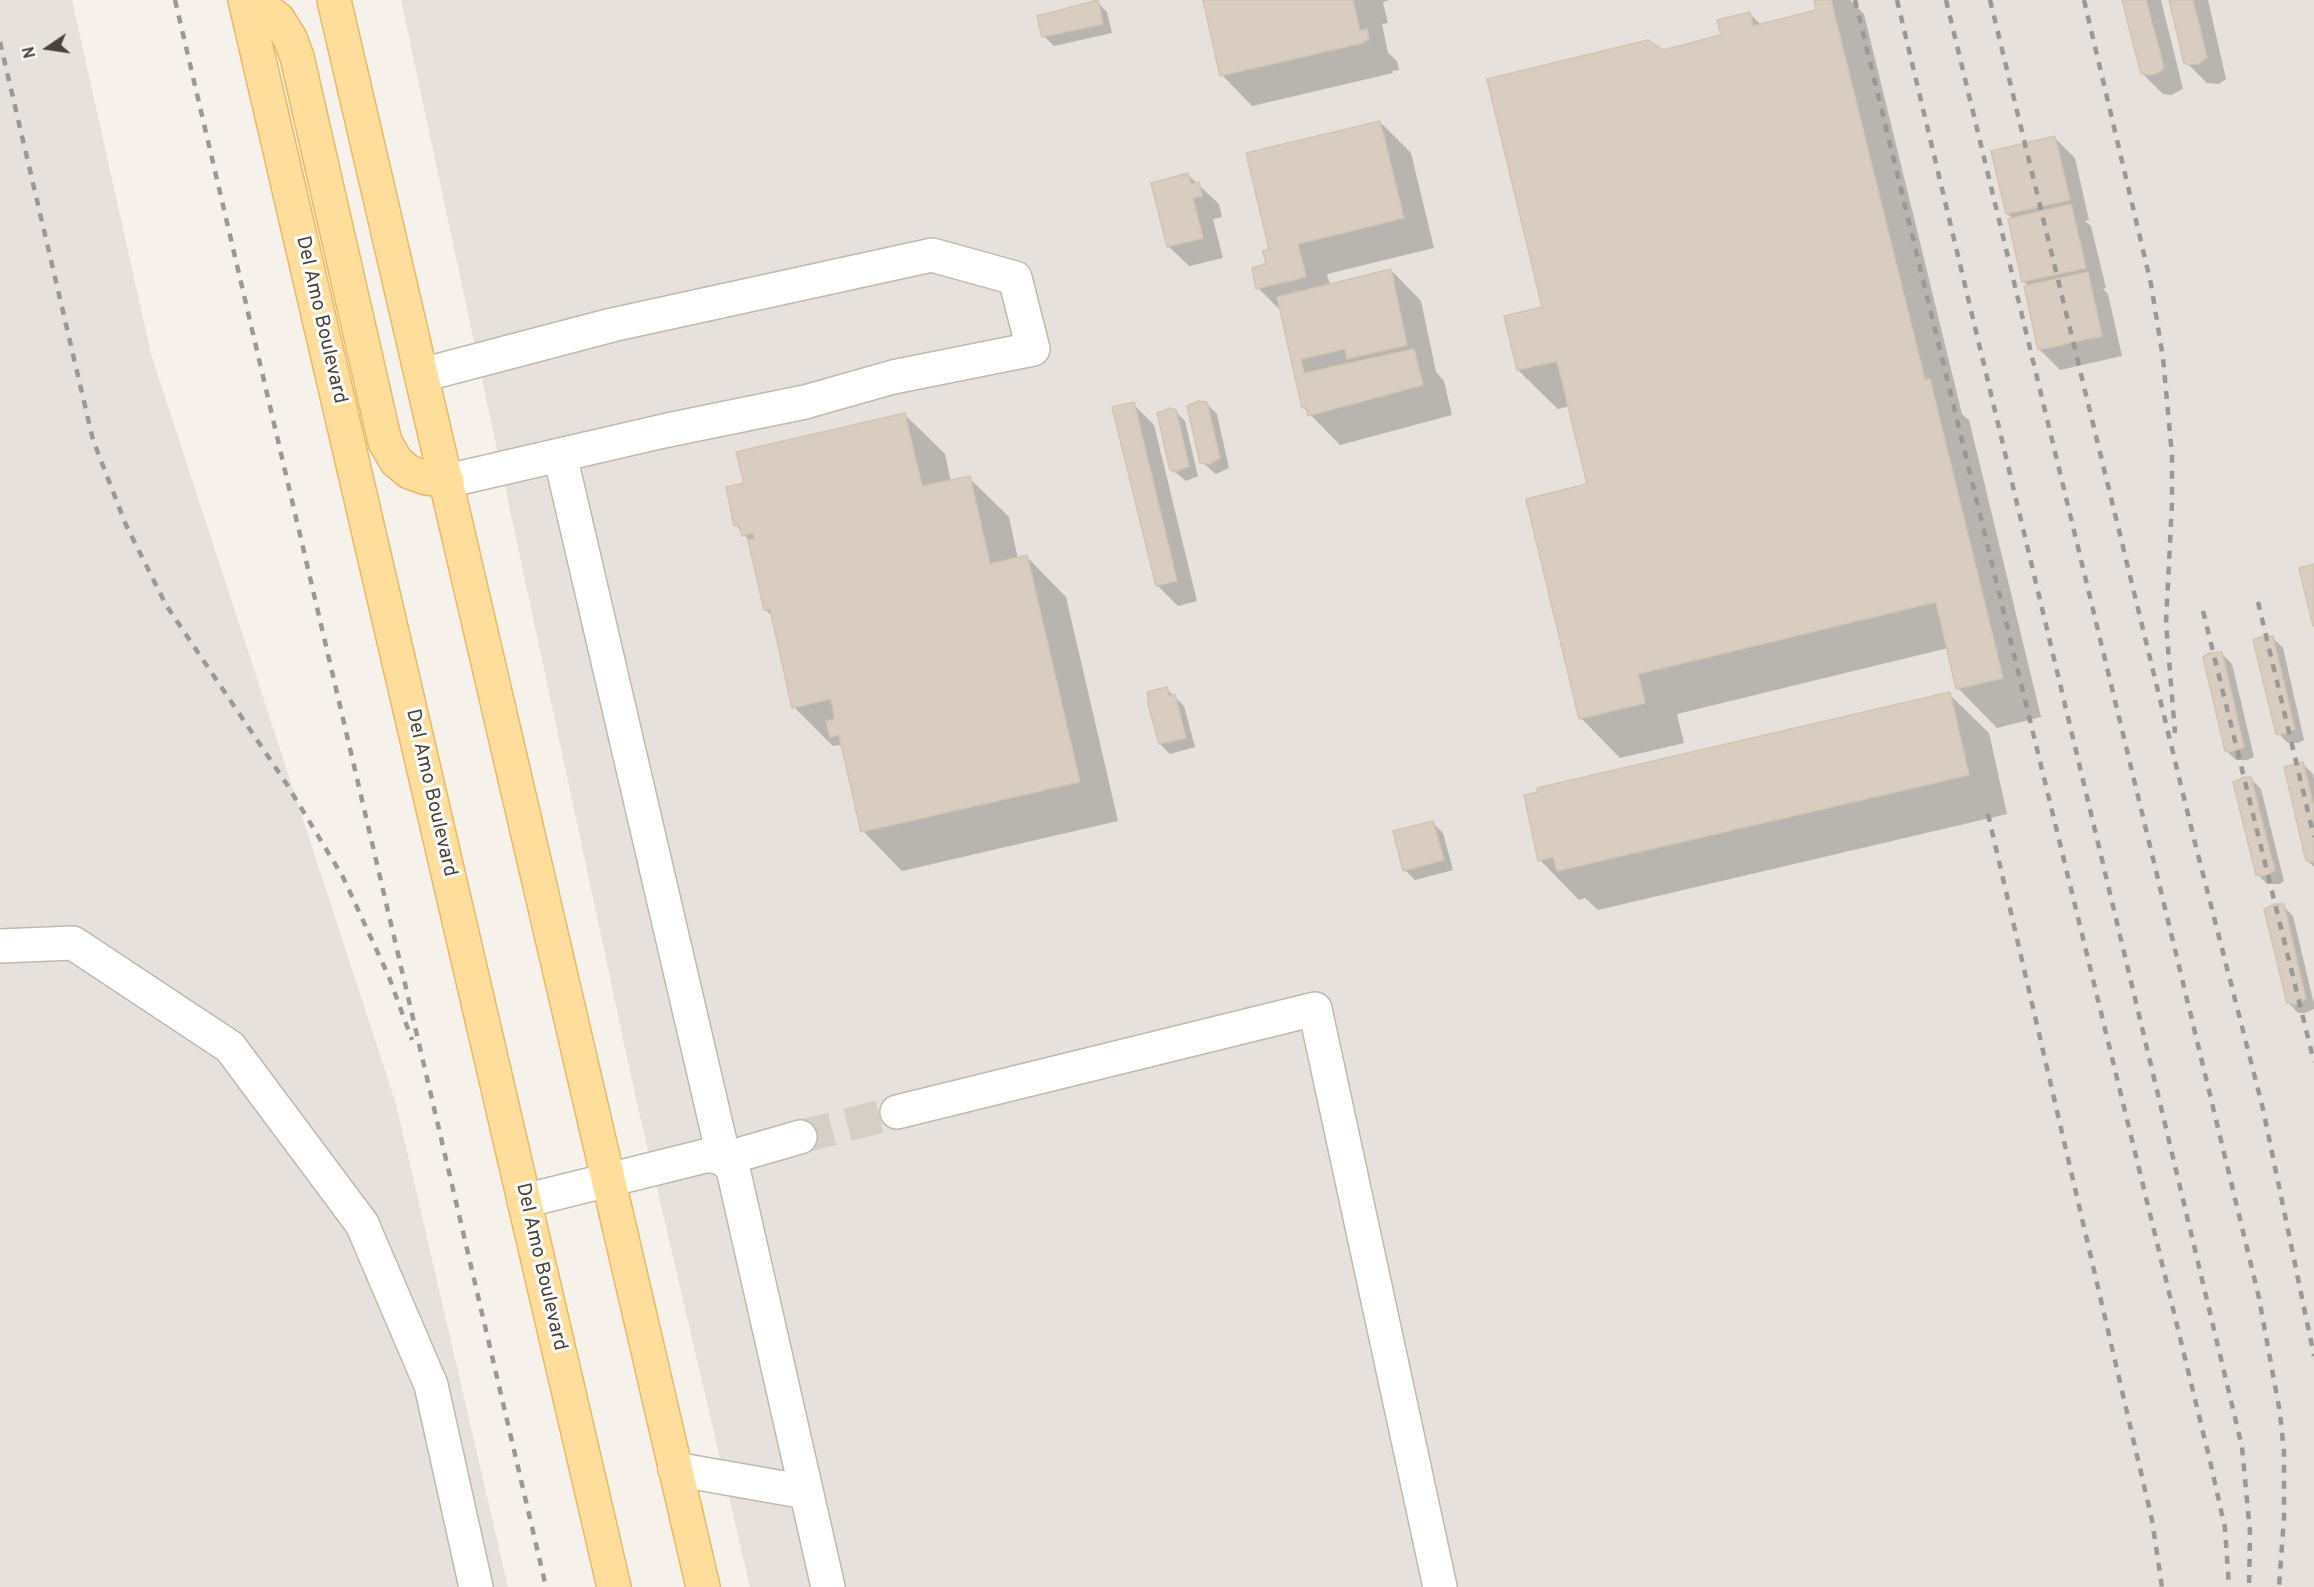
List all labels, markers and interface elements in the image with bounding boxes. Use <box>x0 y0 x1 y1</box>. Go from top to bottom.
north arrow <box>18 18 78 78</box>
text: N <box>19 44 41 60</box>
street label: Del Amo Boulevard <box>289 234 351 406</box>
street label: Del Amo Boulevard <box>399 707 461 879</box>
street label: Del Amo Boulevard <box>509 1181 571 1353</box>

